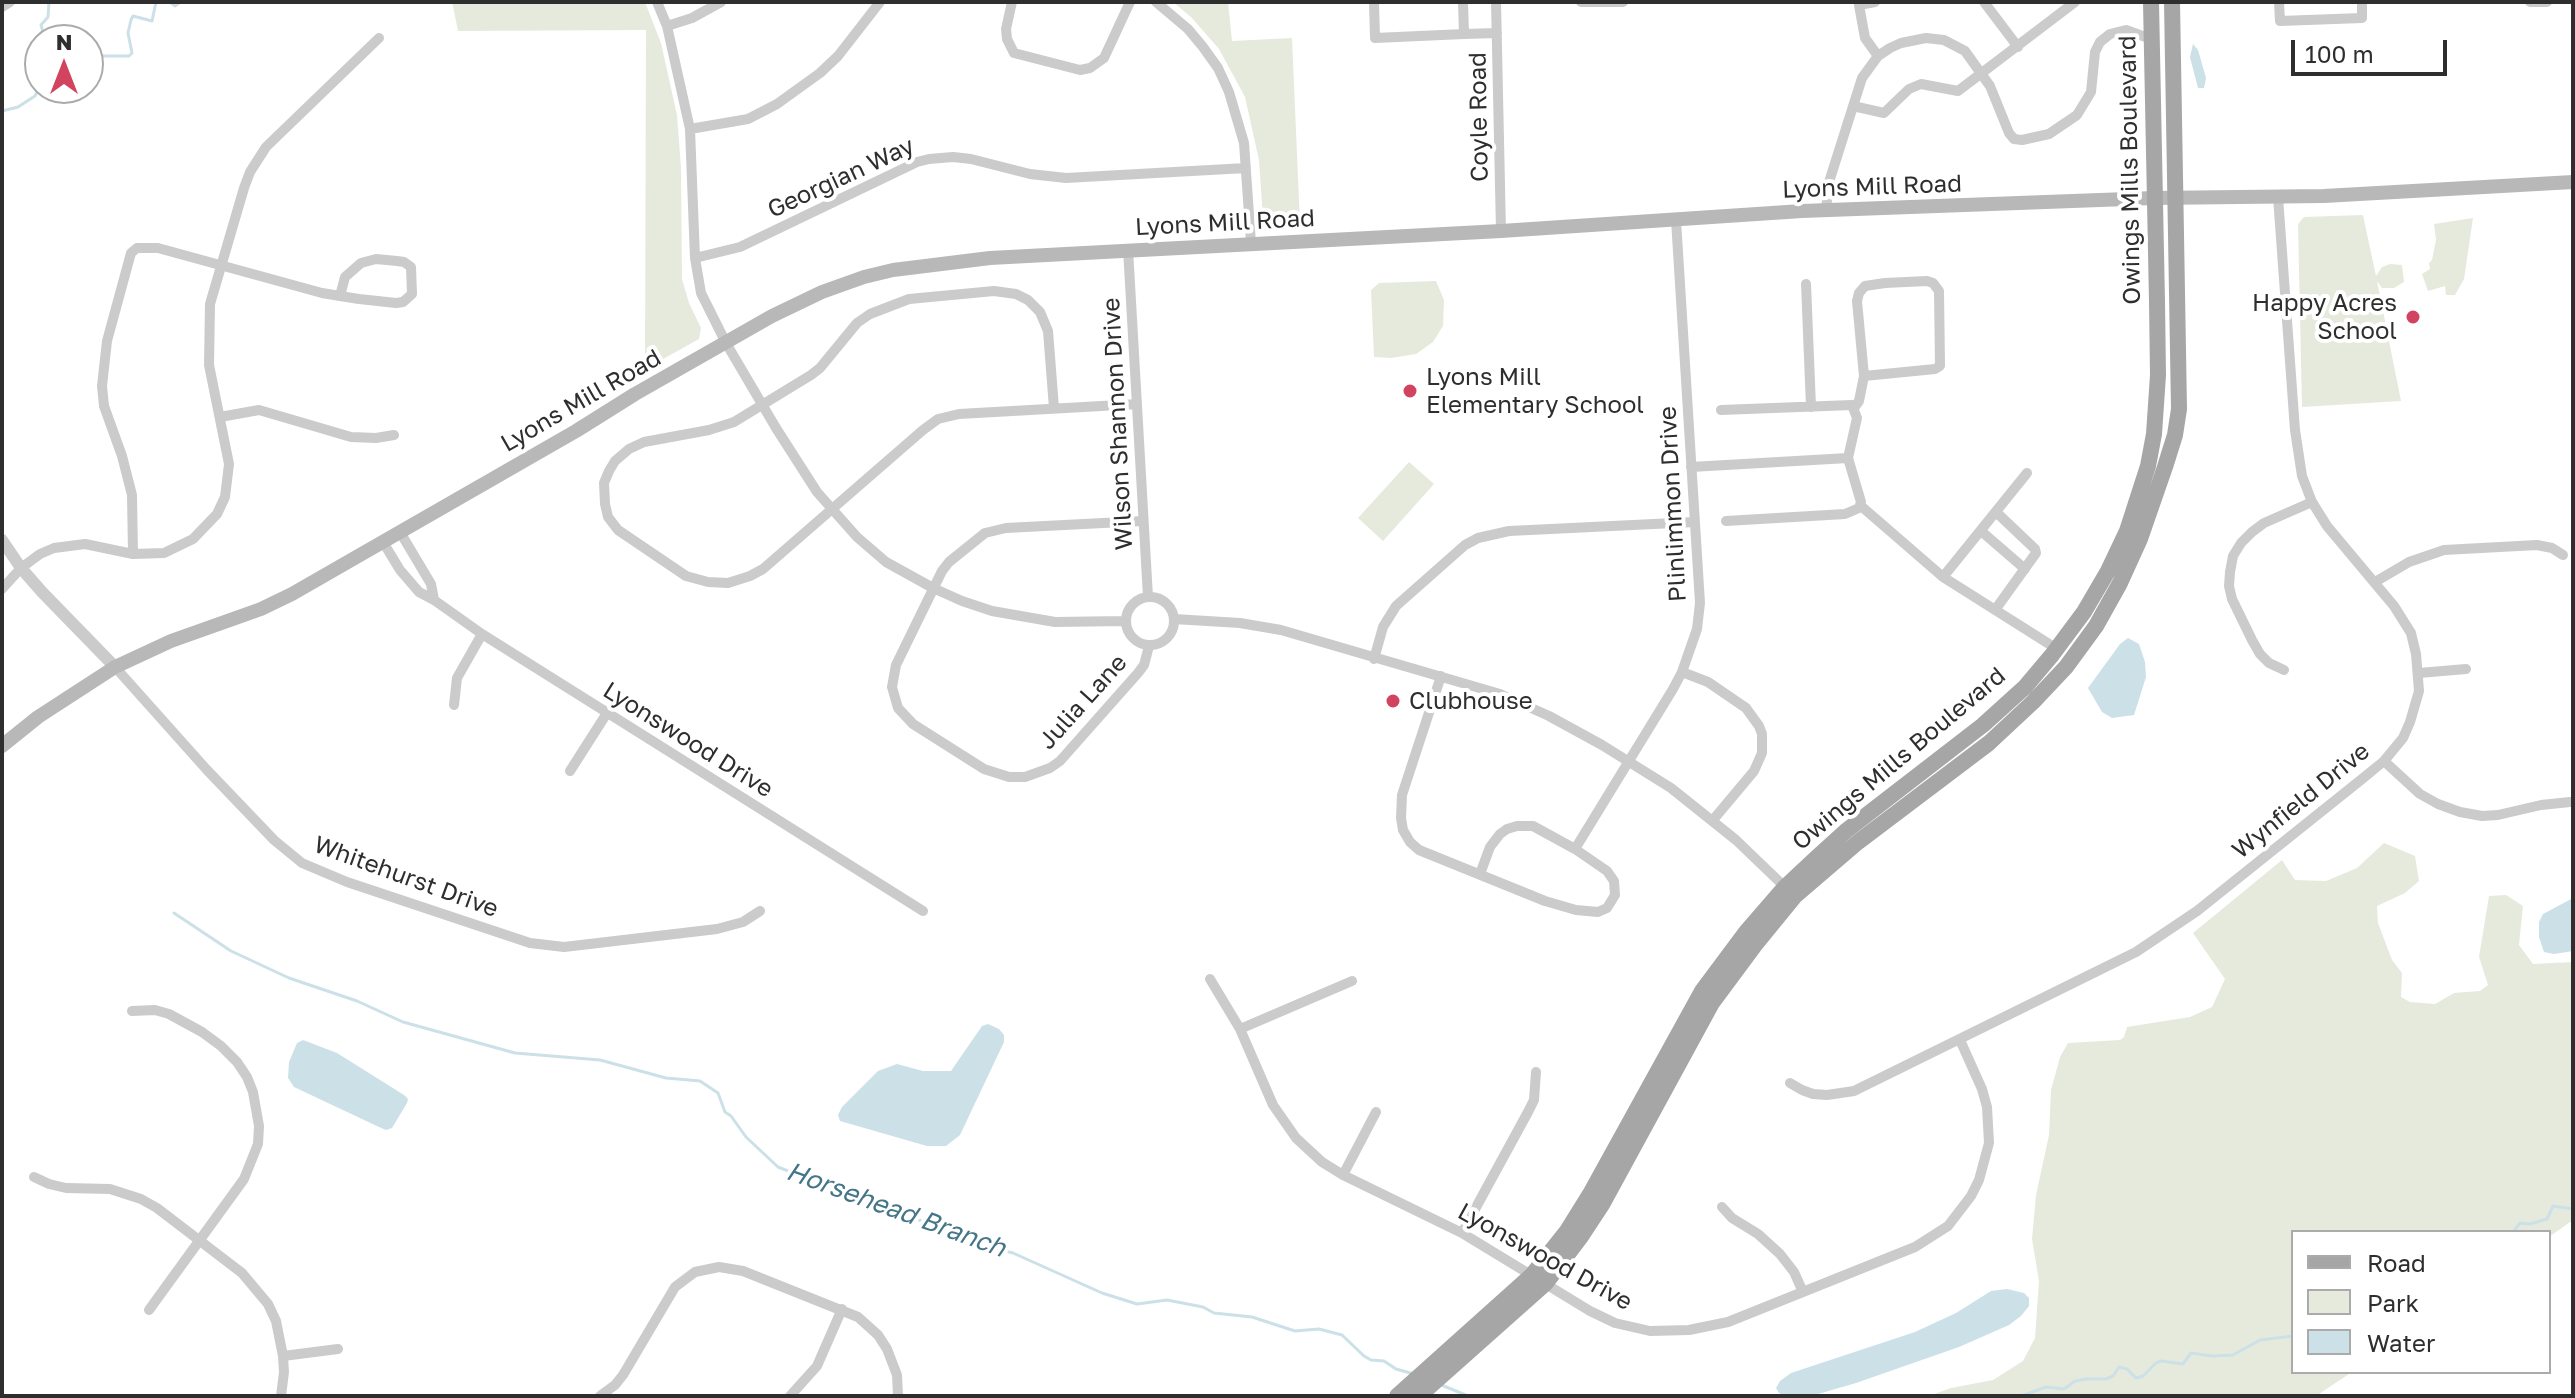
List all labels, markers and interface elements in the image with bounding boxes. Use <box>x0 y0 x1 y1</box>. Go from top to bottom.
north arrow <box>24 24 104 104</box>
scale bar <box>2295 24 2451 74</box>
text: N <box>56 28 72 55</box>
street label: Owings Mills Boulevard <box>2113 35 2147 305</box>
text: 100 m <box>2305 39 2374 68</box>
street label: Coyle Road <box>1463 52 1495 182</box>
street label: Georgian Way <box>763 131 919 225</box>
street label: Lyons Mill Road <box>1782 169 1962 205</box>
street label: Lyons Mill Road <box>1134 204 1316 242</box>
place label: Happy Acres School <box>2252 289 2397 345</box>
street label: Wilson Shannon Drive <box>1097 297 1139 551</box>
marker: Happy Acres School <box>2404 308 2422 326</box>
street label: Lyons Mill Road <box>496 344 666 458</box>
place label: Lyons Mill Elementary School <box>1426 363 1644 419</box>
marker: Lyons Mill Elementary School <box>1401 382 1419 400</box>
street label: Plinlimmon Drive <box>1653 405 1693 603</box>
street label: Julia Lane <box>1033 649 1133 755</box>
street label: Owings Mills Boulevard <box>1787 661 2011 857</box>
street label: Lyonswood Drive <box>598 676 778 804</box>
place label: Clubhouse <box>1409 687 1533 715</box>
marker: Clubhouse <box>1384 692 1402 710</box>
street label: Wynfield Drive <box>2227 737 2375 865</box>
street label: Whitehurst Drive <box>310 830 502 924</box>
water label: Horsehead Branch <box>782 1156 1010 1264</box>
street label: Lyonswood Drive <box>1453 1197 1637 1317</box>
legend <box>2291 1230 2551 1374</box>
text: Road <box>2367 1248 2426 1277</box>
text: Park <box>2367 1288 2419 1317</box>
text: Water <box>2367 1328 2435 1357</box>

